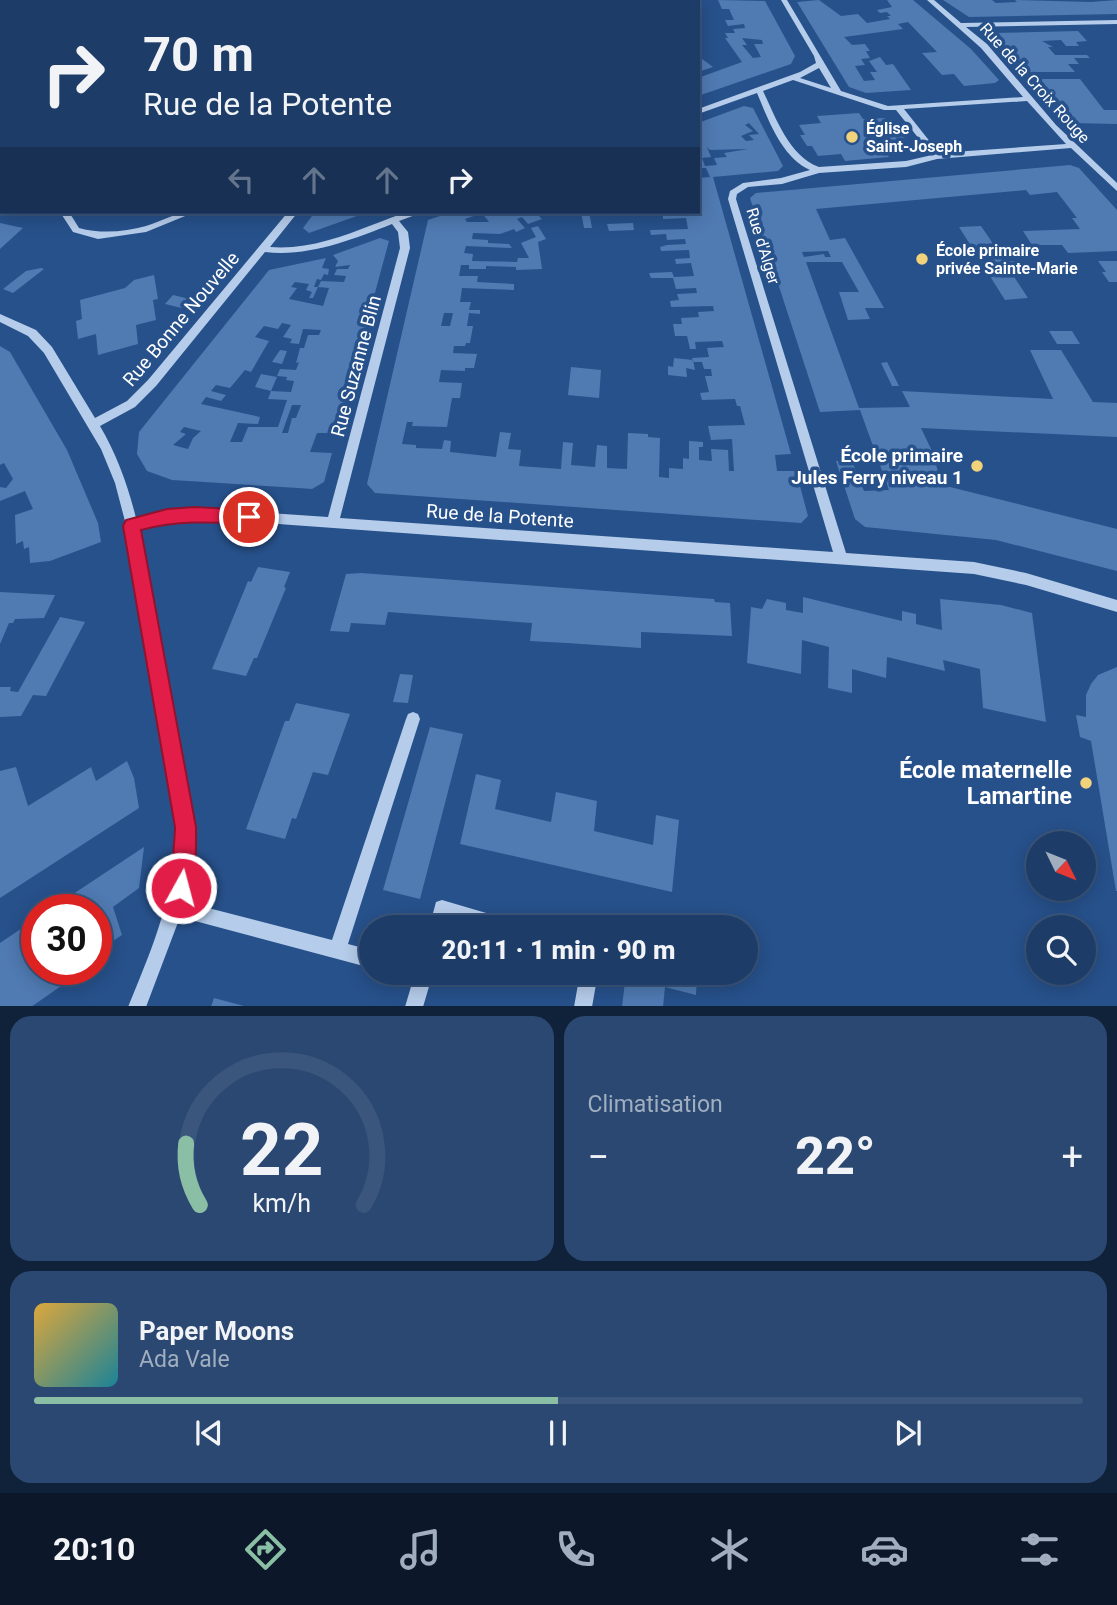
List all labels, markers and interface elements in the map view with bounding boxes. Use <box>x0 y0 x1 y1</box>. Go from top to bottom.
street label: Rue de la Croix Rouge <box>976 19 1094 147</box>
text: 70 m <box>143 26 254 83</box>
icon: right <box>28 28 119 119</box>
text: Rue de la Potente <box>143 85 392 123</box>
place label: Église Saint-Joseph <box>866 119 962 156</box>
marker: Église Saint-Joseph <box>844 129 860 145</box>
icon: left <box>222 161 260 199</box>
icon: ahead <box>295 161 333 199</box>
icon: ahead <box>368 161 406 199</box>
icon: right <box>441 161 479 199</box>
street label: Rue d'Alger <box>742 205 784 287</box>
place label: École primaire privée Sainte-Marie <box>936 241 1078 278</box>
street label: Rue Bonne Nouvelle <box>118 247 244 391</box>
marker: École primaire privée Sainte-Marie <box>914 251 930 267</box>
street label: Rue Suzanne Blin <box>326 293 386 439</box>
place label: École primaire Jules Ferry niveau 1 <box>791 444 963 489</box>
marker: École primaire Jules Ferry niveau 1 <box>969 458 985 474</box>
pin <box>219 487 279 547</box>
icon: arrive <box>230 498 268 536</box>
street label: Rue de la Potente <box>425 499 575 533</box>
place label: École maternelle Lamartine <box>899 756 1072 810</box>
marker: École maternelle Lamartine <box>1078 775 1094 791</box>
north arrow <box>1026 831 1096 901</box>
map controls <box>1026 831 1096 985</box>
position arrow <box>144 851 218 925</box>
speed limit sign: 30 <box>21 894 112 985</box>
button: search <box>1026 915 1096 985</box>
text: 20:11 · 1 min · 90 m <box>441 935 676 965</box>
text: Climatisation <box>588 1091 723 1118</box>
text: 22 <box>240 1107 324 1193</box>
text: 22° <box>795 1126 876 1187</box>
text: − <box>588 1135 609 1179</box>
text: + <box>1061 1135 1083 1179</box>
text: km/h <box>252 1188 311 1217</box>
text: Paper Moons <box>139 1316 294 1346</box>
text: Ada Vale <box>139 1346 230 1373</box>
icon: previous <box>190 1414 228 1452</box>
icon: pause <box>539 1414 577 1452</box>
icon: next <box>889 1414 927 1452</box>
icon: directions <box>241 1525 290 1574</box>
icon: music <box>396 1525 445 1574</box>
icon: phone <box>551 1525 600 1574</box>
icon: climate <box>705 1525 754 1574</box>
icon: car <box>860 1525 909 1574</box>
icon: filters <box>1015 1525 1064 1574</box>
text: 20:10 <box>53 1530 135 1568</box>

